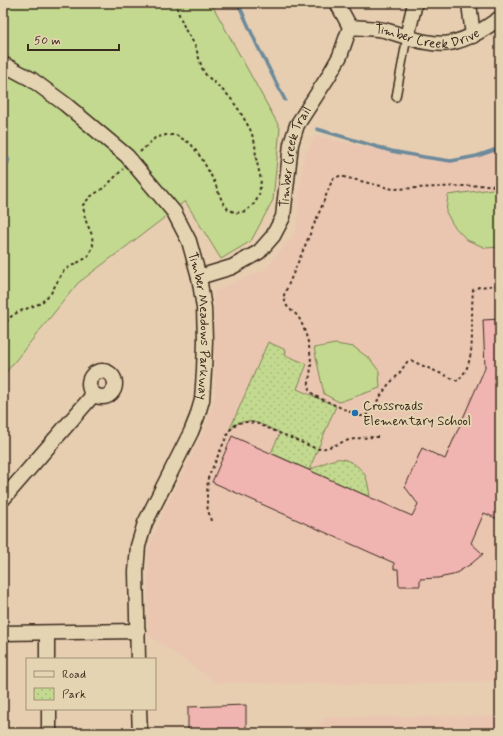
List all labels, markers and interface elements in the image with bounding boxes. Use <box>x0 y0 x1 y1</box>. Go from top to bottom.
street label: Timber Creek Drive <box>374 20 483 52</box>
scale bar <box>28 26 119 52</box>
text: 50 m <box>34 33 61 49</box>
street label: Timber Creek Trail <box>276 103 315 208</box>
street label: Timber Meadows Parkway <box>184 250 214 401</box>
place label: Crossroads Elementary School <box>363 398 471 430</box>
marker: Crossroads Elementary School <box>350 408 360 418</box>
legend <box>26 658 156 710</box>
text: Road <box>62 667 86 683</box>
text: Park <box>62 687 86 703</box>

